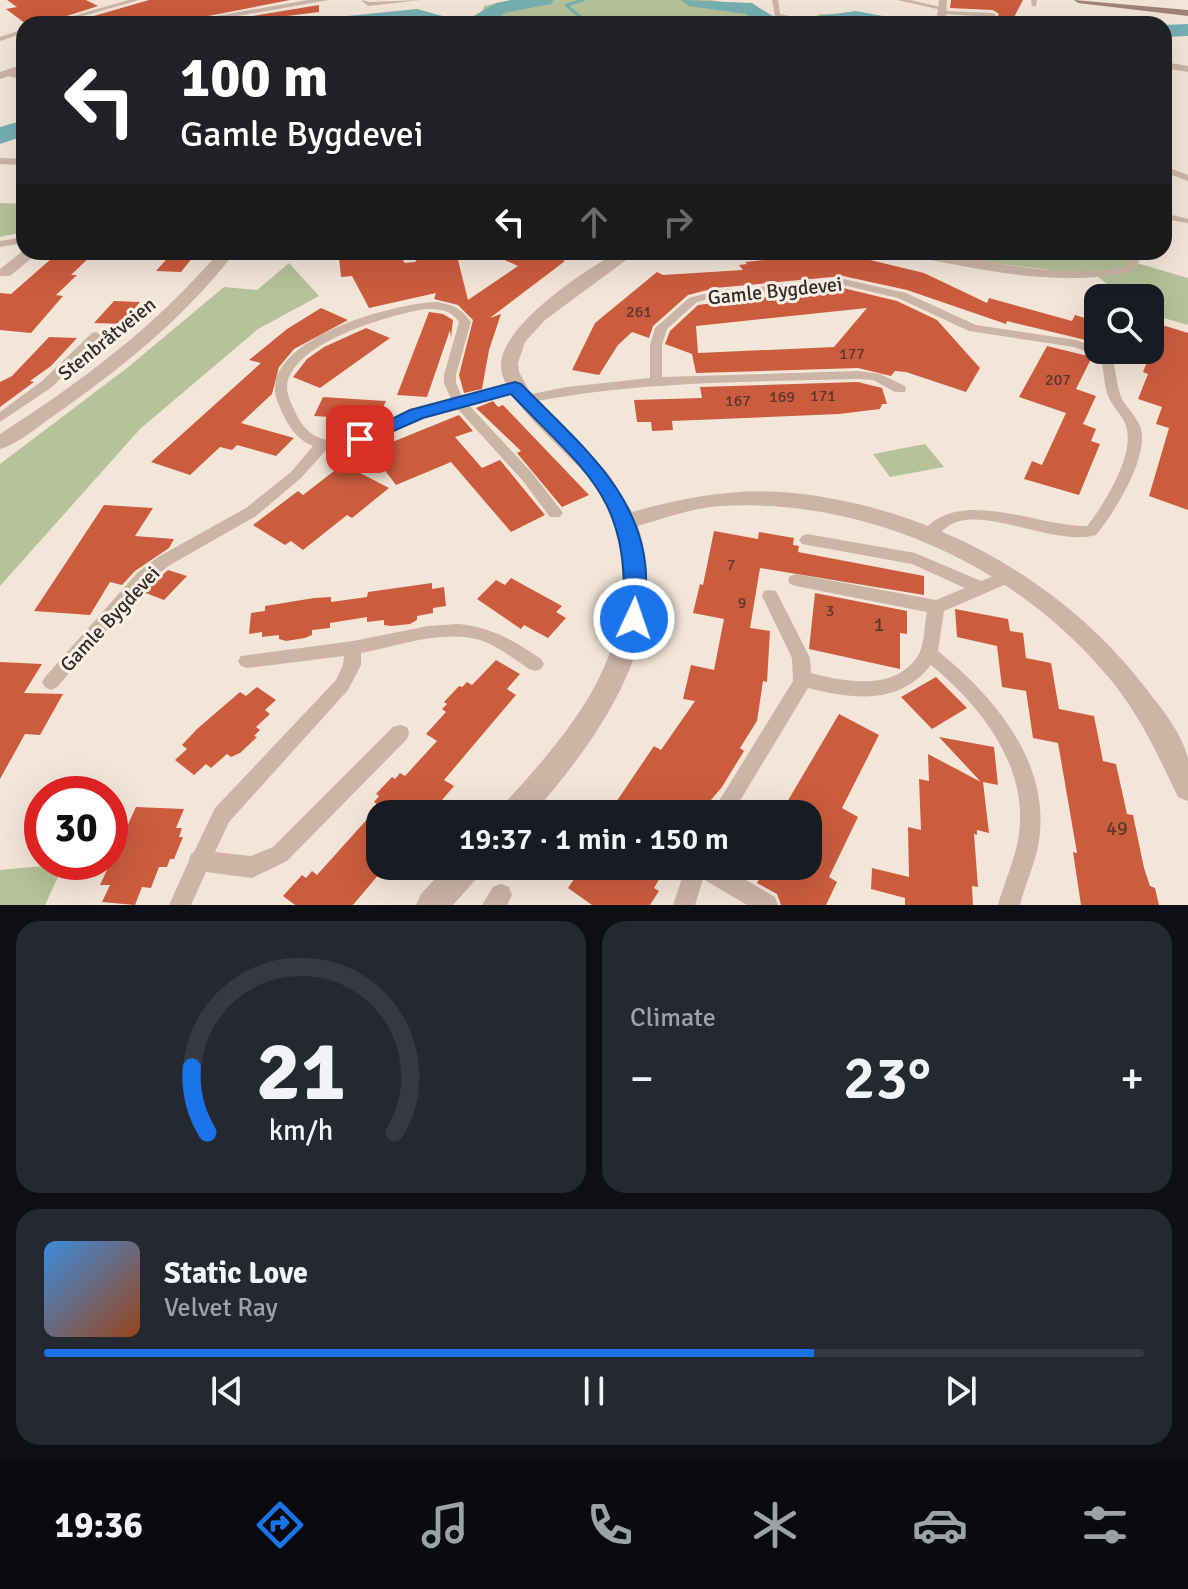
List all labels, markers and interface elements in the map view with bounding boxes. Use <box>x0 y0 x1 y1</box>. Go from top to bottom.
text: 100 m <box>180 43 328 112</box>
icon: left <box>48 48 152 152</box>
text: Gamle Bygdevei <box>180 112 423 157</box>
icon: left <box>488 200 532 244</box>
icon: ahead <box>572 200 616 244</box>
icon: right <box>656 200 700 244</box>
street label: Gamle Bygdevei <box>706 271 844 311</box>
map controls <box>1084 284 1164 364</box>
button: search <box>1084 284 1164 364</box>
street label: Stenbråtveien <box>53 292 161 386</box>
house number: 261 <box>626 302 652 322</box>
house number: 177 <box>839 344 865 364</box>
house number: 207 <box>1045 370 1071 390</box>
house number: 171 <box>810 386 836 406</box>
house number: 169 <box>769 387 795 407</box>
house number: 167 <box>725 391 751 411</box>
pin <box>326 405 394 473</box>
icon: arrive <box>338 417 382 461</box>
house number: 7 <box>727 555 735 575</box>
street label: Gamle Bygdevei <box>55 561 165 677</box>
position arrow <box>592 577 676 661</box>
house number: 9 <box>738 593 746 613</box>
house number: 3 <box>826 601 834 621</box>
house number: 1 <box>874 612 884 637</box>
speed limit sign: 30 <box>24 776 128 880</box>
house number: 49 <box>1106 816 1128 841</box>
text: 19:37 · 1 min · 150 m <box>459 821 729 858</box>
text: Climate <box>630 1002 716 1034</box>
text: 21 <box>256 1021 346 1123</box>
text: 23° <box>843 1042 931 1116</box>
text: − <box>630 1052 654 1106</box>
text: + <box>1120 1052 1144 1106</box>
text: km/h <box>269 1113 333 1148</box>
text: Static Love <box>164 1255 308 1292</box>
text: Velvet Ray <box>164 1292 278 1324</box>
icon: previous <box>205 1369 249 1413</box>
icon: pause <box>572 1369 616 1413</box>
icon: next <box>939 1369 983 1413</box>
icon: directions <box>252 1497 308 1553</box>
icon: music <box>417 1497 473 1553</box>
icon: phone <box>582 1497 638 1553</box>
icon: climate <box>747 1497 803 1553</box>
icon: car <box>912 1497 968 1553</box>
icon: filters <box>1077 1497 1133 1553</box>
text: 19:36 <box>55 1503 143 1548</box>

